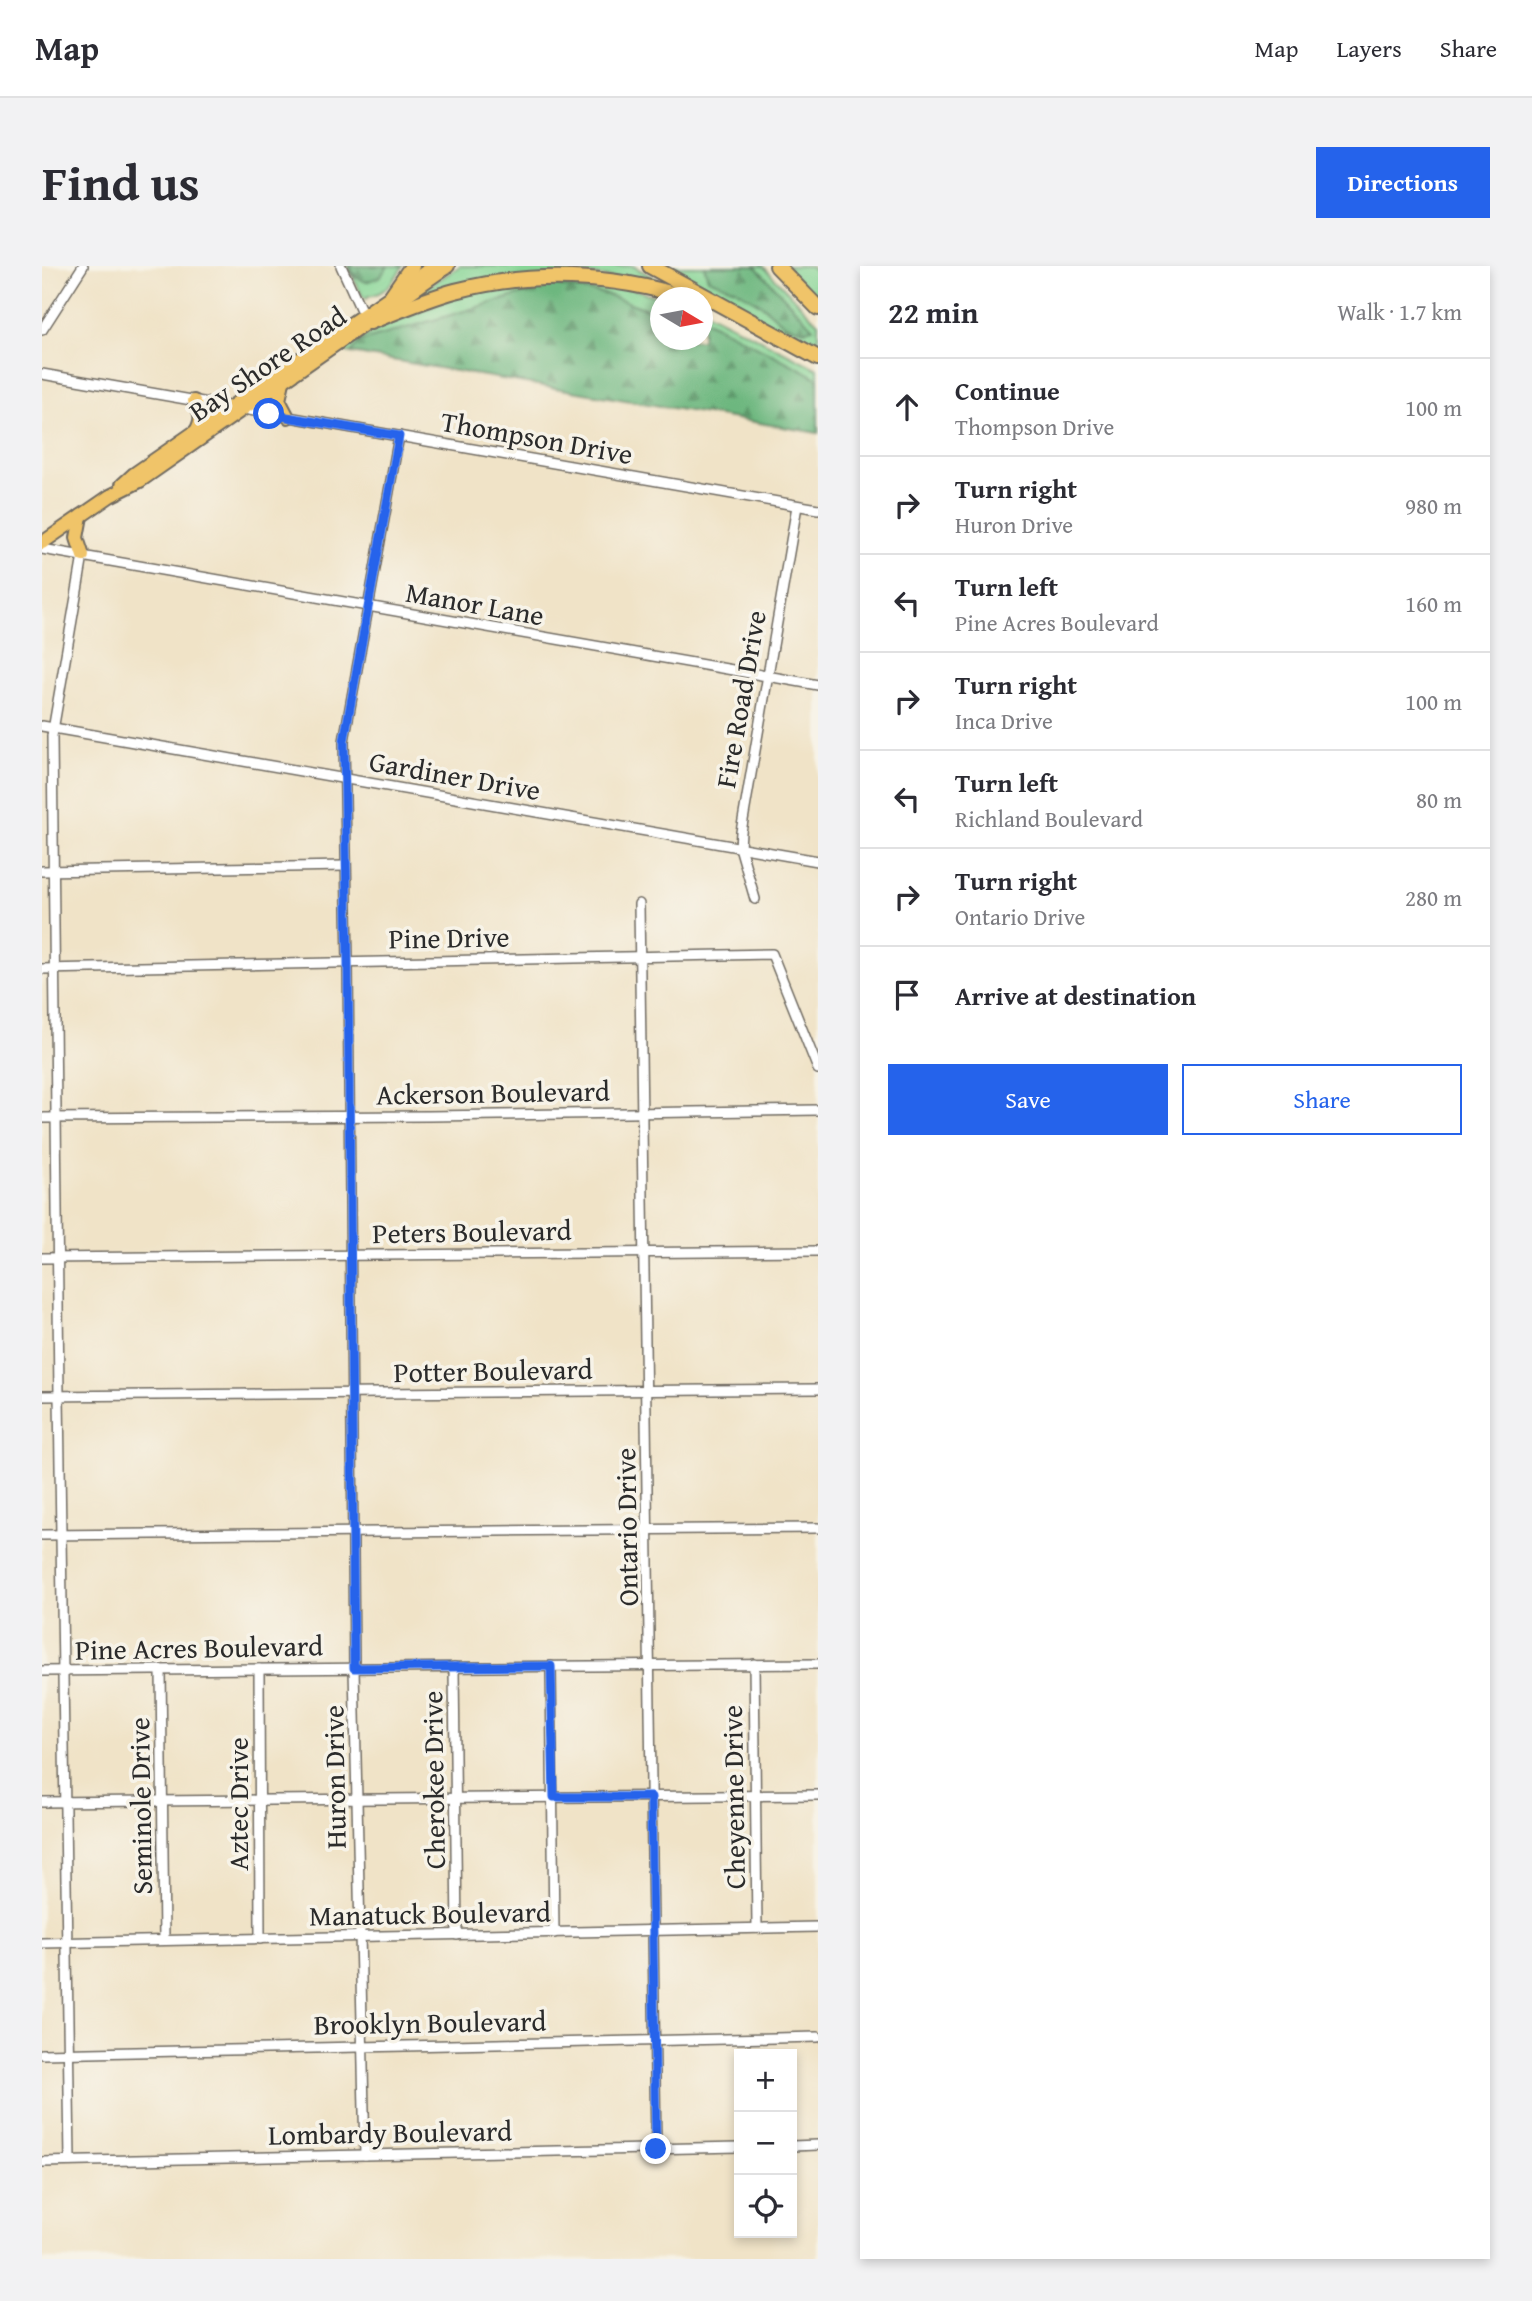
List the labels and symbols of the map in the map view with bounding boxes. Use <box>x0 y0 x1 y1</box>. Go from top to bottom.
north arrow <box>650 287 713 350</box>
street label: Bay Shore Road <box>180 295 354 431</box>
route start <box>253 398 284 429</box>
street label: Thompson Drive <box>438 400 636 474</box>
street label: Manor Lane <box>403 571 547 635</box>
street label: Fire Road Drive <box>704 607 776 791</box>
street label: Gardiner Drive <box>366 740 544 810</box>
street label: Pine Drive <box>388 915 510 959</box>
street label: Ackerson Boulevard <box>376 1069 610 1115</box>
street label: Peters Boulevard <box>372 1209 572 1253</box>
street label: Potter Boulevard <box>393 1348 593 1392</box>
street label: Ontario Drive <box>604 1447 648 1607</box>
street label: Pine Acres Boulevard <box>75 1624 323 1670</box>
street label: Cherokee Drive <box>411 1690 455 1870</box>
street label: Huron Drive <box>312 1705 356 1849</box>
street label: Cheyenne Drive <box>711 1705 755 1889</box>
street label: Seminole Drive <box>118 1717 162 1895</box>
street label: Aztec Drive <box>217 1737 258 1871</box>
street label: Manatuck Boulevard <box>309 1890 551 1936</box>
street label: Brooklyn Boulevard <box>313 1999 547 2045</box>
street label: Lombardy Boulevard <box>268 2109 512 2155</box>
route end <box>640 2133 671 2164</box>

